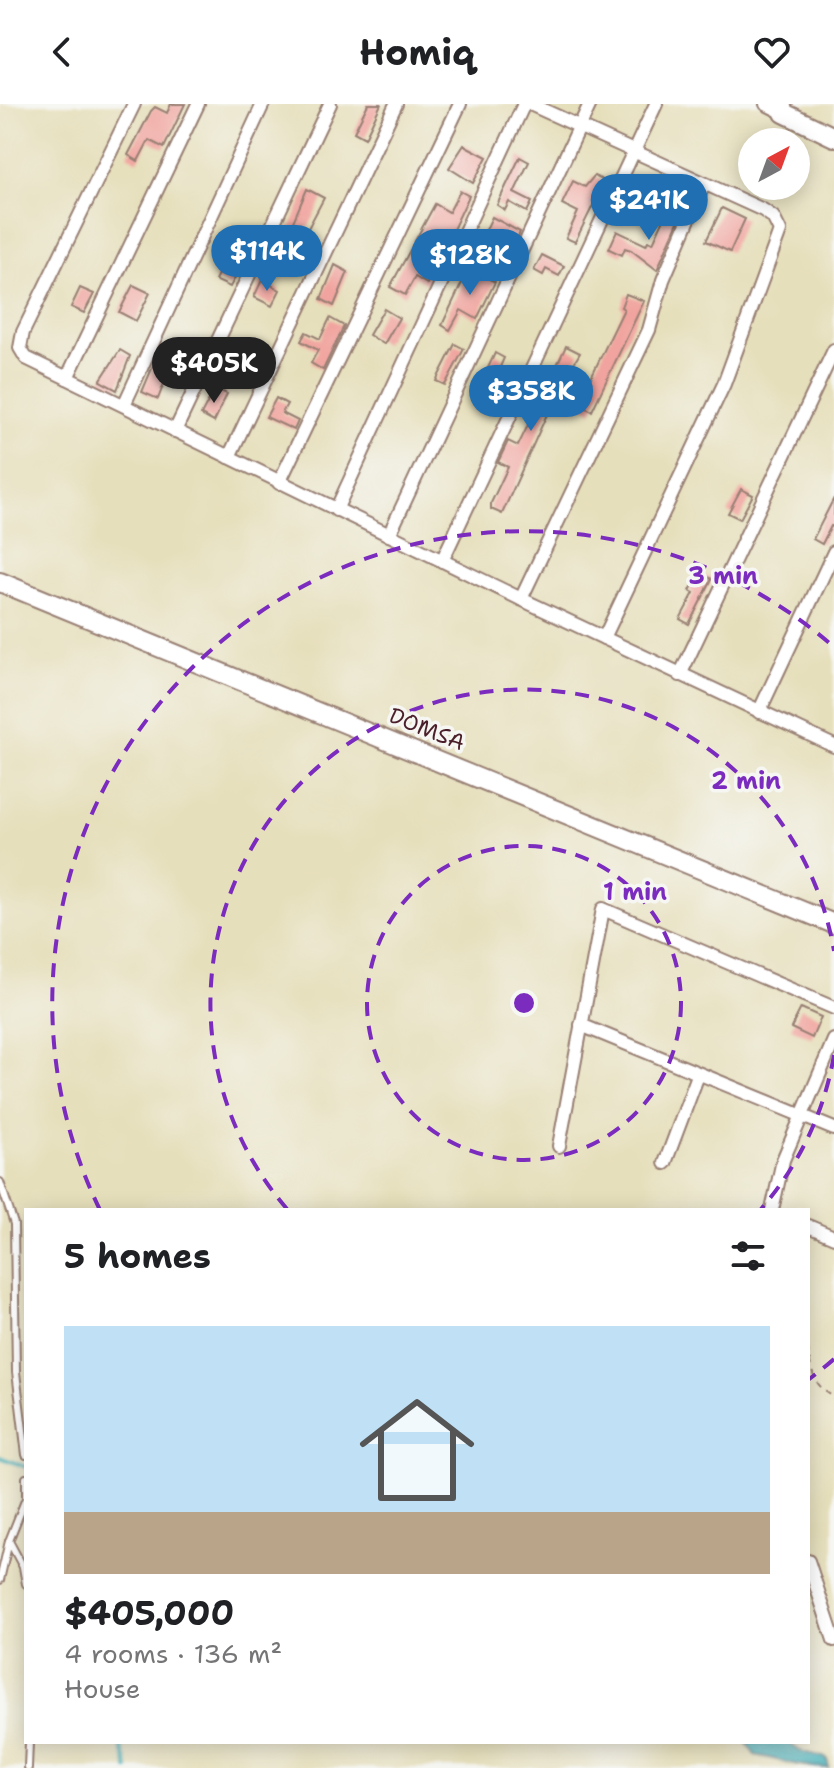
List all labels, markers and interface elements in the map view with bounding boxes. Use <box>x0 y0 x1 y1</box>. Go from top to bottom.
text: Homiq <box>359 28 475 77</box>
icon: back <box>40 30 84 74</box>
icon: heart <box>750 30 794 74</box>
north arrow <box>738 128 810 200</box>
map controls <box>738 128 810 200</box>
pin: $241K <box>593 174 705 242</box>
text: $241K <box>609 182 689 217</box>
pin: $114K <box>211 225 323 293</box>
pin: $128K <box>414 229 526 297</box>
text: $114K <box>229 233 305 268</box>
text: $128K <box>429 237 511 272</box>
pin: $405K <box>158 337 270 405</box>
text: $405K <box>170 345 258 380</box>
pin: $358K <box>475 365 587 433</box>
text: $358K <box>487 373 575 408</box>
text: 3 min <box>688 560 758 592</box>
street label: DOMSA <box>385 701 469 757</box>
text: 2 min <box>711 765 781 797</box>
text: 1 min <box>603 876 667 908</box>
centre of rings <box>510 989 538 1017</box>
text: 5 homes <box>64 1233 211 1279</box>
icon: filters <box>726 1234 770 1278</box>
icon: home <box>345 1378 489 1522</box>
text: $405,000 <box>64 1590 234 1636</box>
text: 4 rooms · 136 m² <box>64 1636 282 1671</box>
text: House <box>64 1671 140 1706</box>

